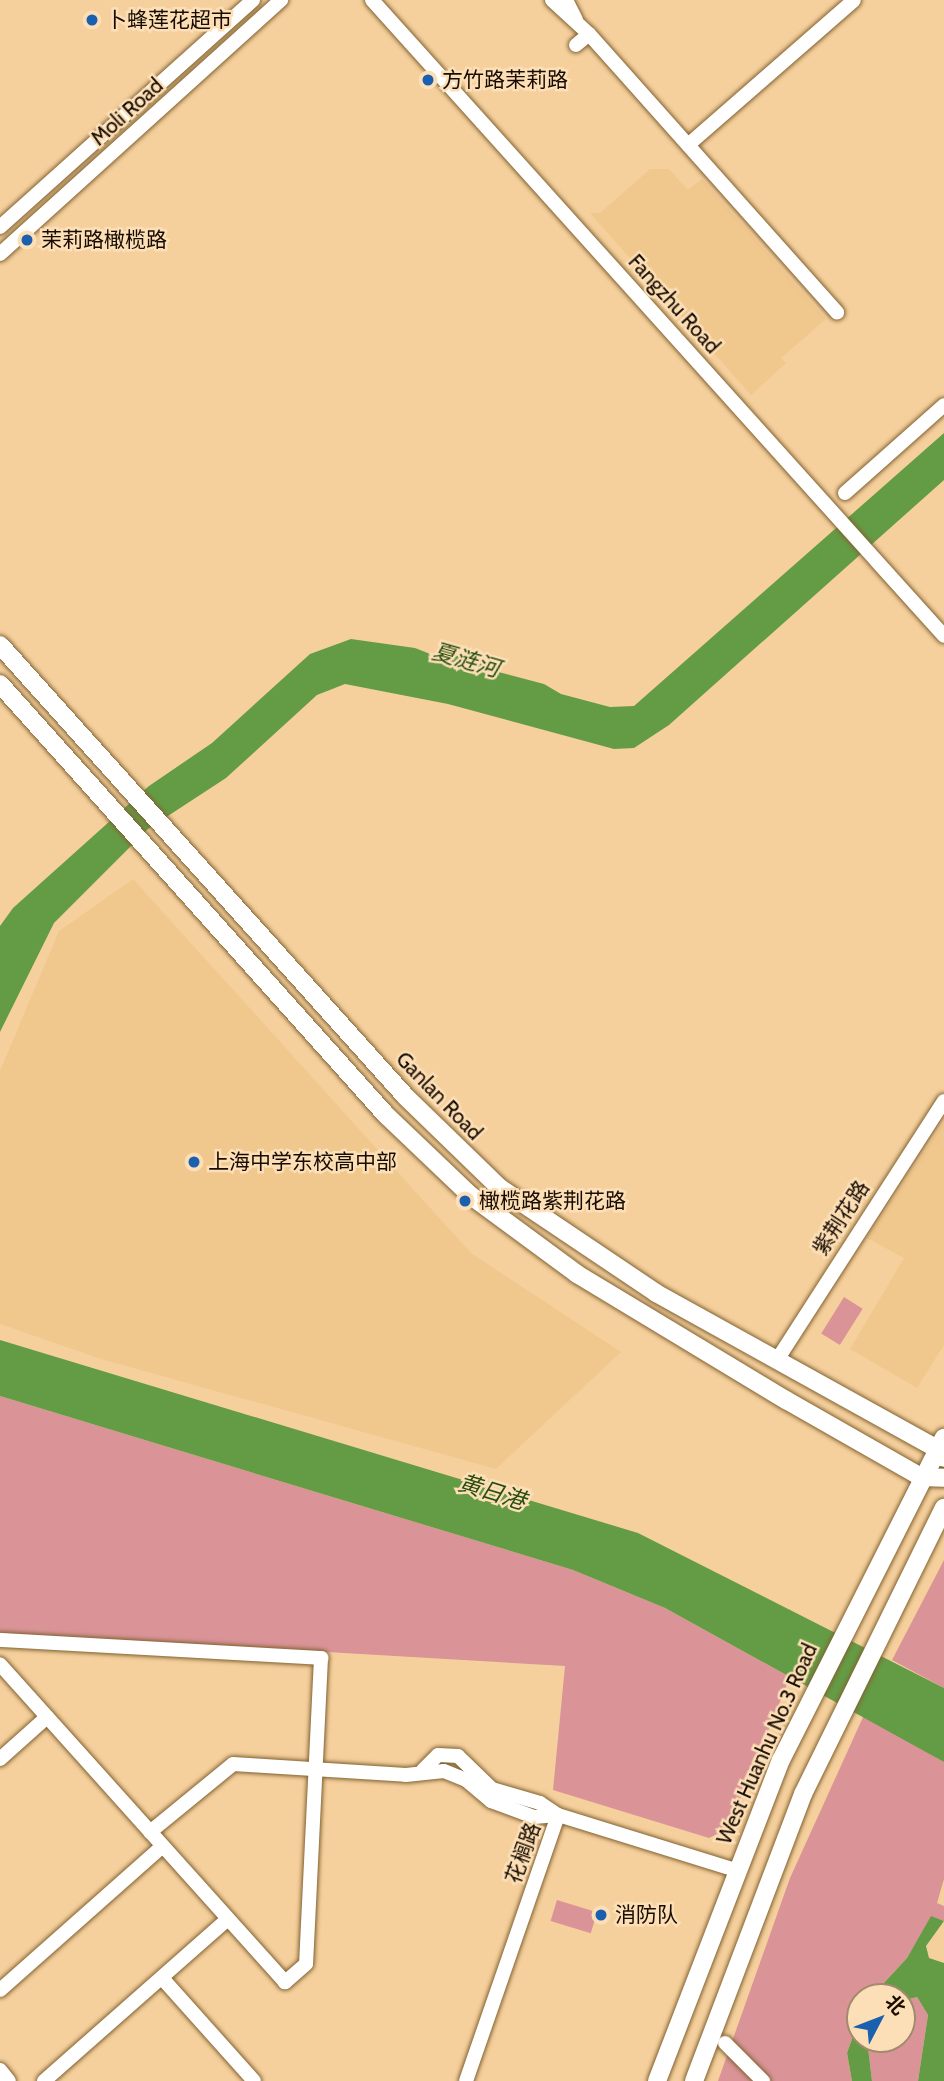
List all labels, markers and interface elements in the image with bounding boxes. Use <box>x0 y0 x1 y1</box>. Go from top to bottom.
place label: 卜蜂莲花超市 <box>106 7 232 33</box>
marker: 卜蜂莲花超市 <box>84 12 100 28</box>
place label: 方竹路茉莉路 <box>442 67 568 93</box>
marker: 方竹路茉莉路 <box>420 72 436 88</box>
street label: Moli Road <box>86 73 168 151</box>
place label: 茉莉路橄榄路 <box>41 227 167 253</box>
marker: 茉莉路橄榄路 <box>19 232 35 248</box>
street label: Fangzhu Road <box>623 249 725 359</box>
water label: 夏涟河 <box>429 637 503 683</box>
street label: Ganlan Road <box>391 1047 487 1145</box>
place label: 上海中学东校高中部 <box>208 1149 397 1175</box>
marker: 上海中学东校高中部 <box>186 1154 202 1170</box>
street label: 紫荆花路 <box>808 1176 874 1260</box>
place label: 橄榄路紫荆花路 <box>479 1188 626 1214</box>
marker: 橄榄路紫荆花路 <box>457 1193 473 1209</box>
water label: 黄日港 <box>455 1469 529 1515</box>
street label: West Huanhu No.3 Road <box>711 1640 823 1848</box>
street label: 花榈路 <box>500 1819 546 1887</box>
place label: 消防队 <box>615 1902 678 1928</box>
marker: 消防队 <box>593 1907 609 1923</box>
north arrow <box>846 1983 916 2053</box>
text: 北 <box>881 1990 910 2020</box>

